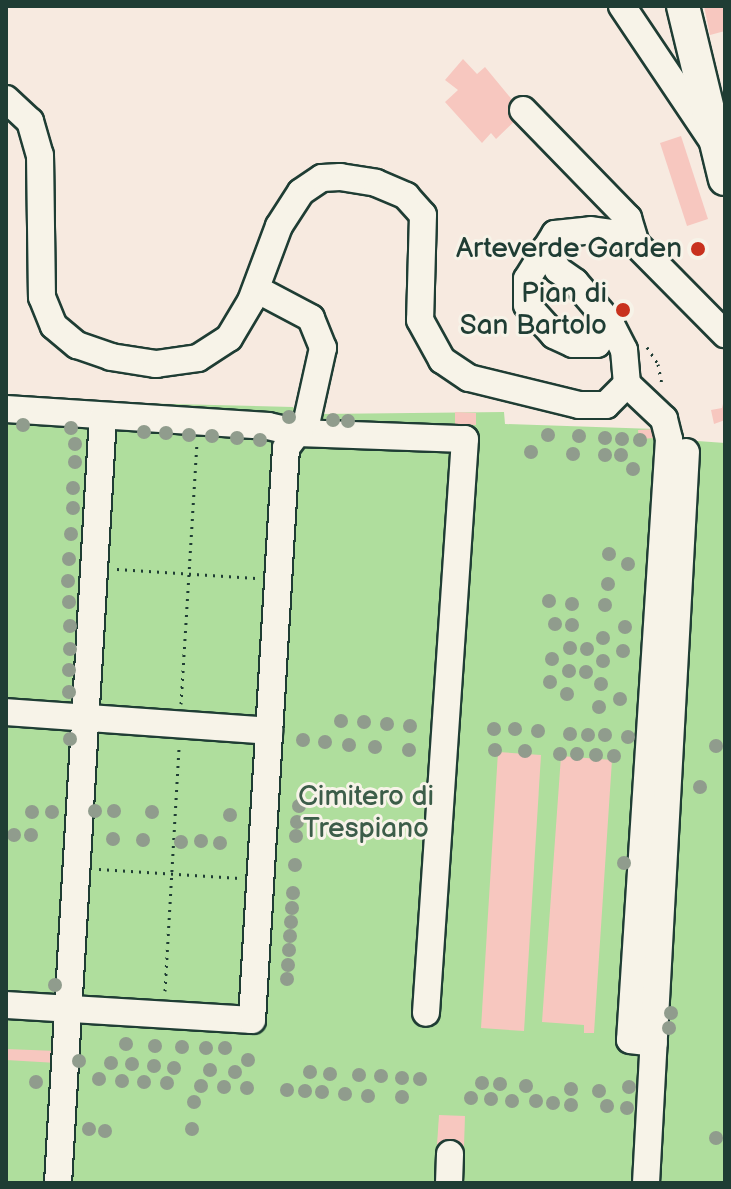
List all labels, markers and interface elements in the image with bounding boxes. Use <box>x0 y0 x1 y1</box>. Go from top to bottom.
place label: Arteverde Garden <box>456 232 682 266</box>
marker: Arteverde Garden <box>689 240 707 258</box>
place label: Pian di San Bartolo <box>460 277 607 343</box>
marker: Pian di San Bartolo <box>614 301 632 319</box>
park label: Cimitero di Trespiano <box>298 780 434 846</box>

